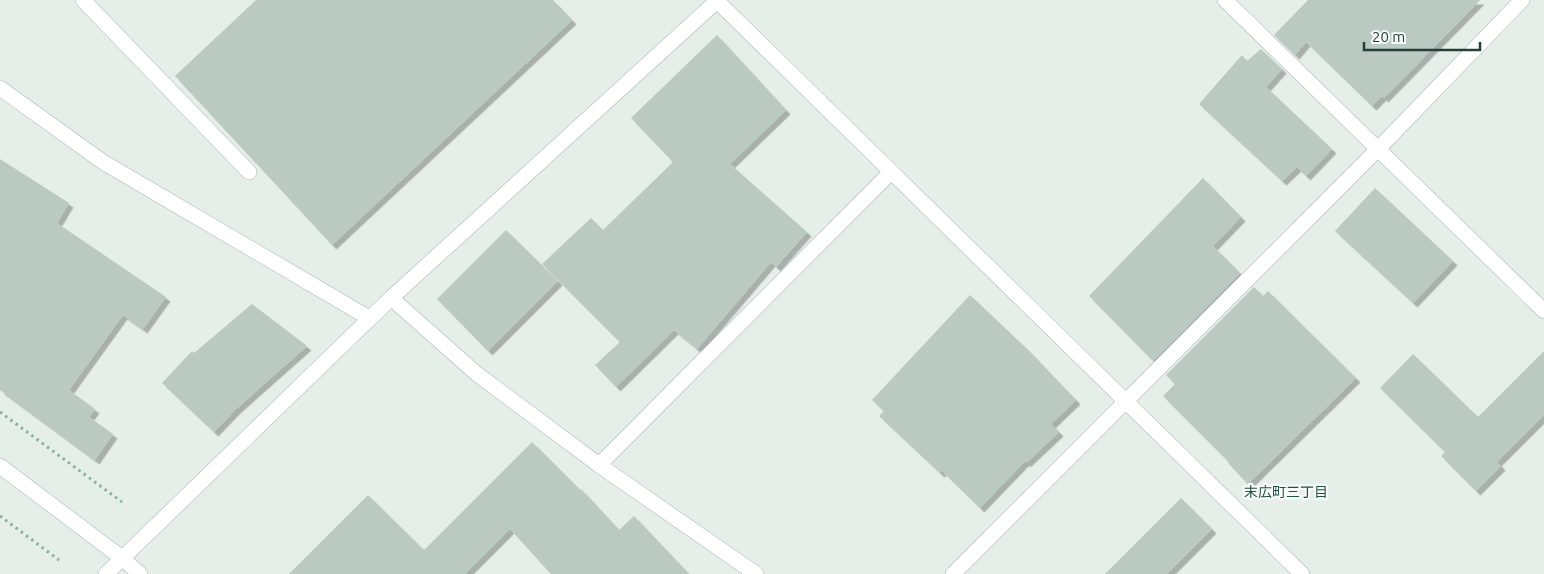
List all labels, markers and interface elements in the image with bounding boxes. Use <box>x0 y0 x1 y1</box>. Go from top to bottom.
scale bar <box>1364 20 1480 52</box>
text: 20 m <box>1372 28 1405 45</box>
district label: 末広町三丁目 <box>1244 484 1328 500</box>

